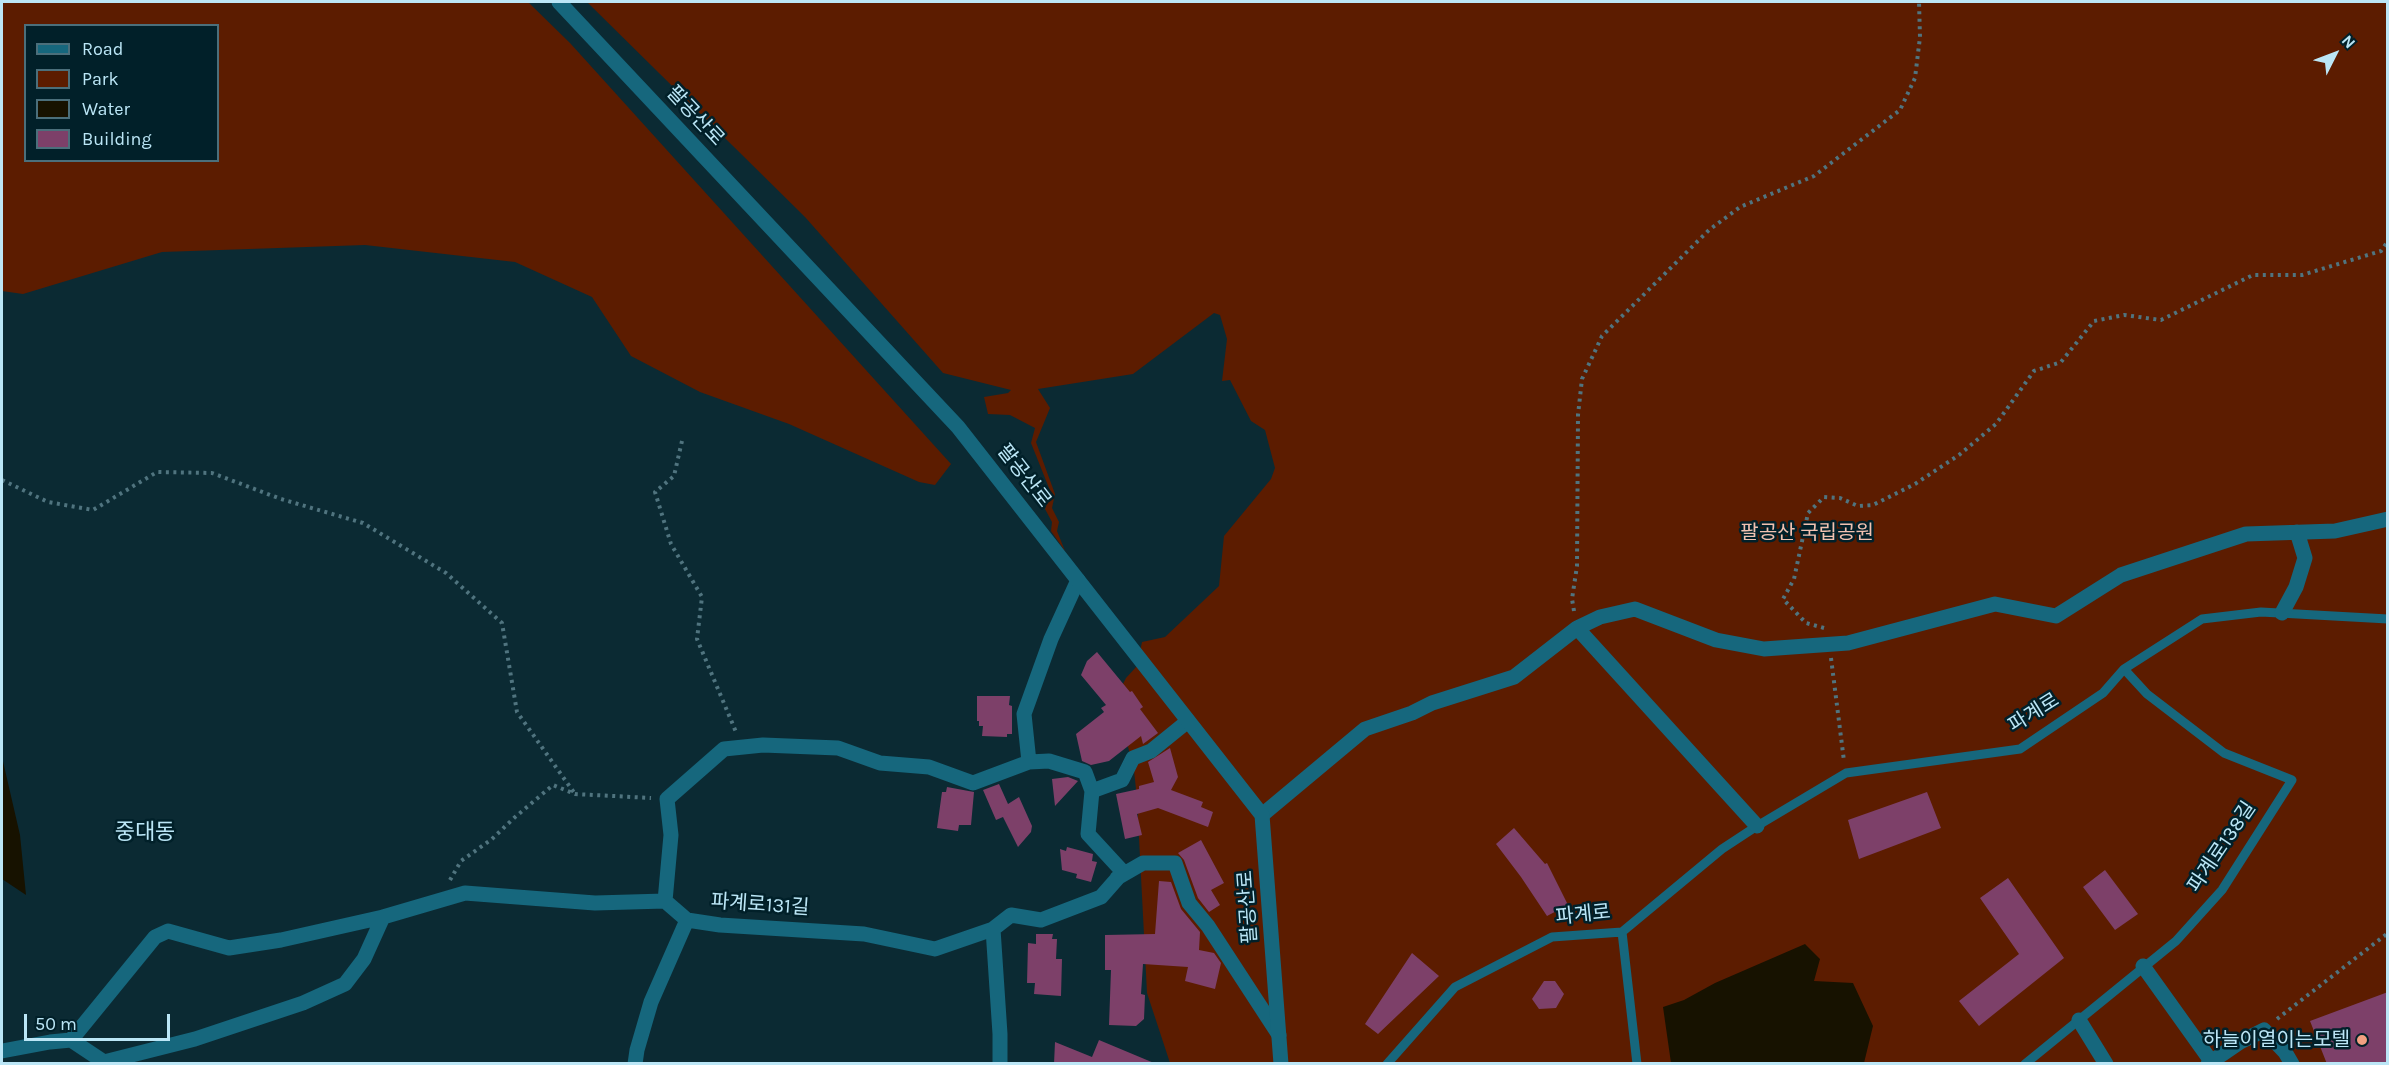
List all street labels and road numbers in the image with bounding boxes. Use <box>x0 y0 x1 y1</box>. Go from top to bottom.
street label: 팔공산로 <box>661 81 729 151</box>
street label: 팔공산로 <box>992 440 1056 512</box>
street label: 파계로 <box>2004 688 2064 738</box>
street label: 파계로138길 <box>2183 797 2261 897</box>
street label: 팔공산로 <box>1233 869 1263 945</box>
street label: 파계로131길 <box>710 890 810 920</box>
street label: 파계로 <box>1554 900 1612 930</box>

